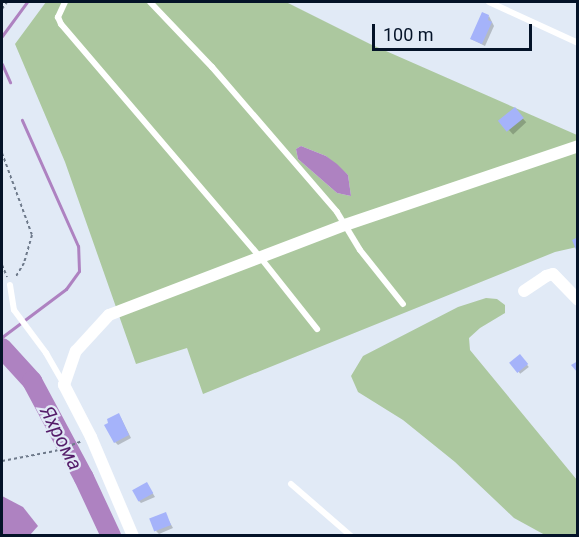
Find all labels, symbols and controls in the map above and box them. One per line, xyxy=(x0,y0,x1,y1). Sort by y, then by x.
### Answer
scale bar xyxy=(375,12,536,50)
text: 100 m xyxy=(383,24,434,45)
water label: Яхрома xyxy=(35,402,87,474)

